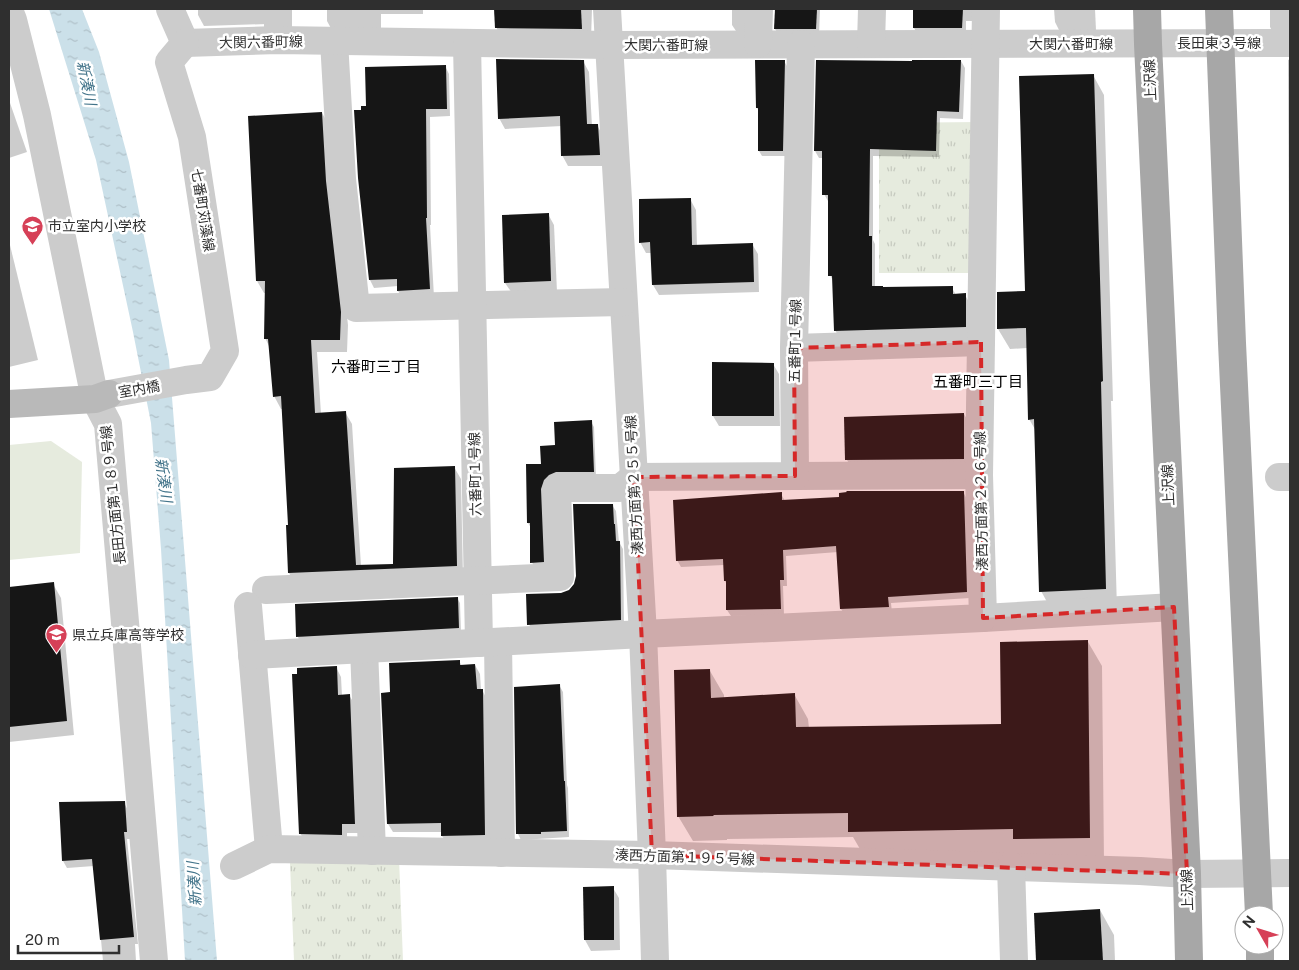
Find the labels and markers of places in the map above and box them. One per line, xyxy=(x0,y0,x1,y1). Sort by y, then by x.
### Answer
school or university icon: 市立室内小学校 xyxy=(20,214,44,245)
place label: 市立室内小学校 xyxy=(48,218,146,234)
school or university icon: 県立兵庫高等学校 xyxy=(44,623,68,654)
place label: 県立兵庫高等学校 xyxy=(72,627,184,643)

